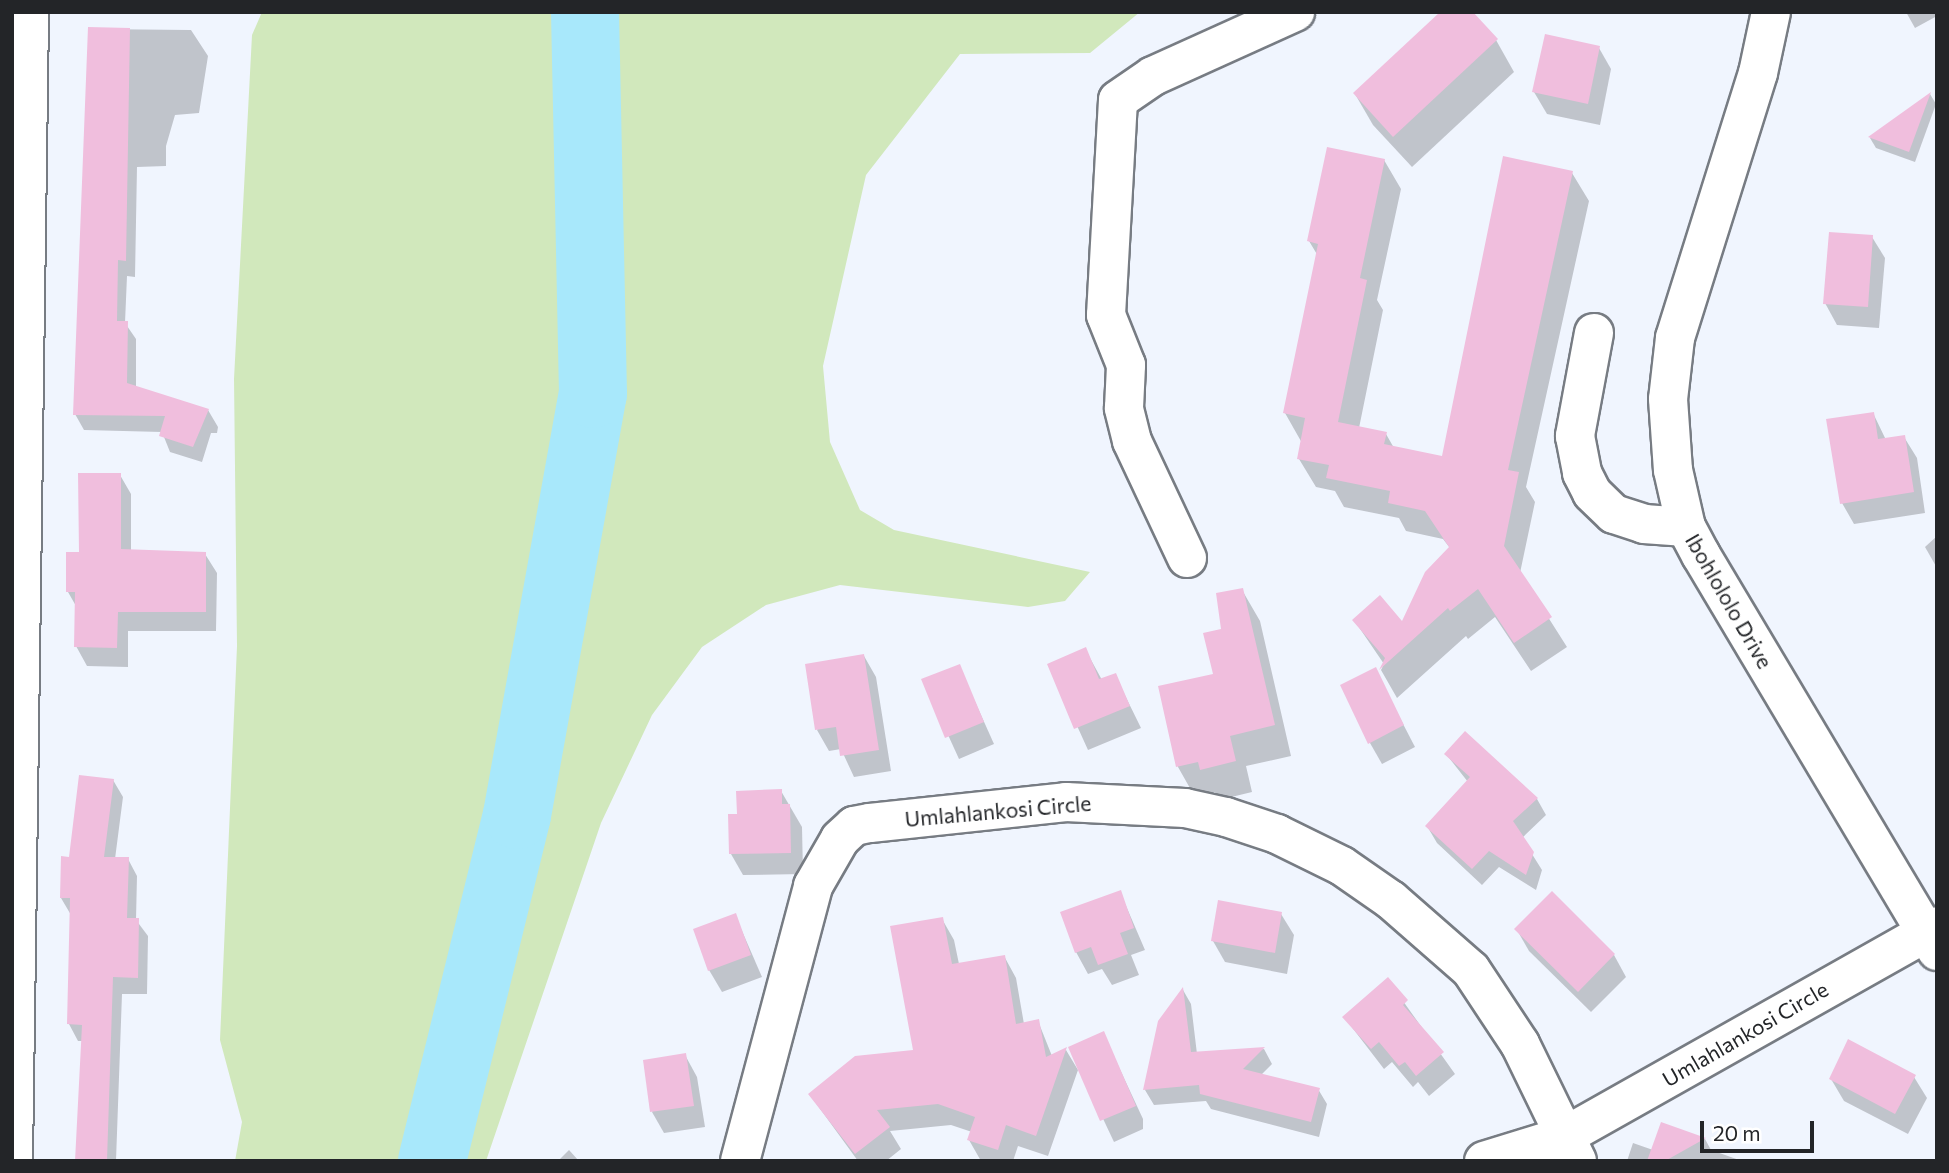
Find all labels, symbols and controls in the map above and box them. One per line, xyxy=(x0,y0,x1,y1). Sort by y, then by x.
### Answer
street label: Ibohlololo Drive xyxy=(1680,529,1778,673)
street label: Umlahlankosi Circle xyxy=(904,790,1092,832)
street label: Umlahlankosi Circle xyxy=(1658,976,1832,1092)
scale bar xyxy=(1704,1106,1818,1150)
text: 20 m xyxy=(1713,1120,1761,1145)

